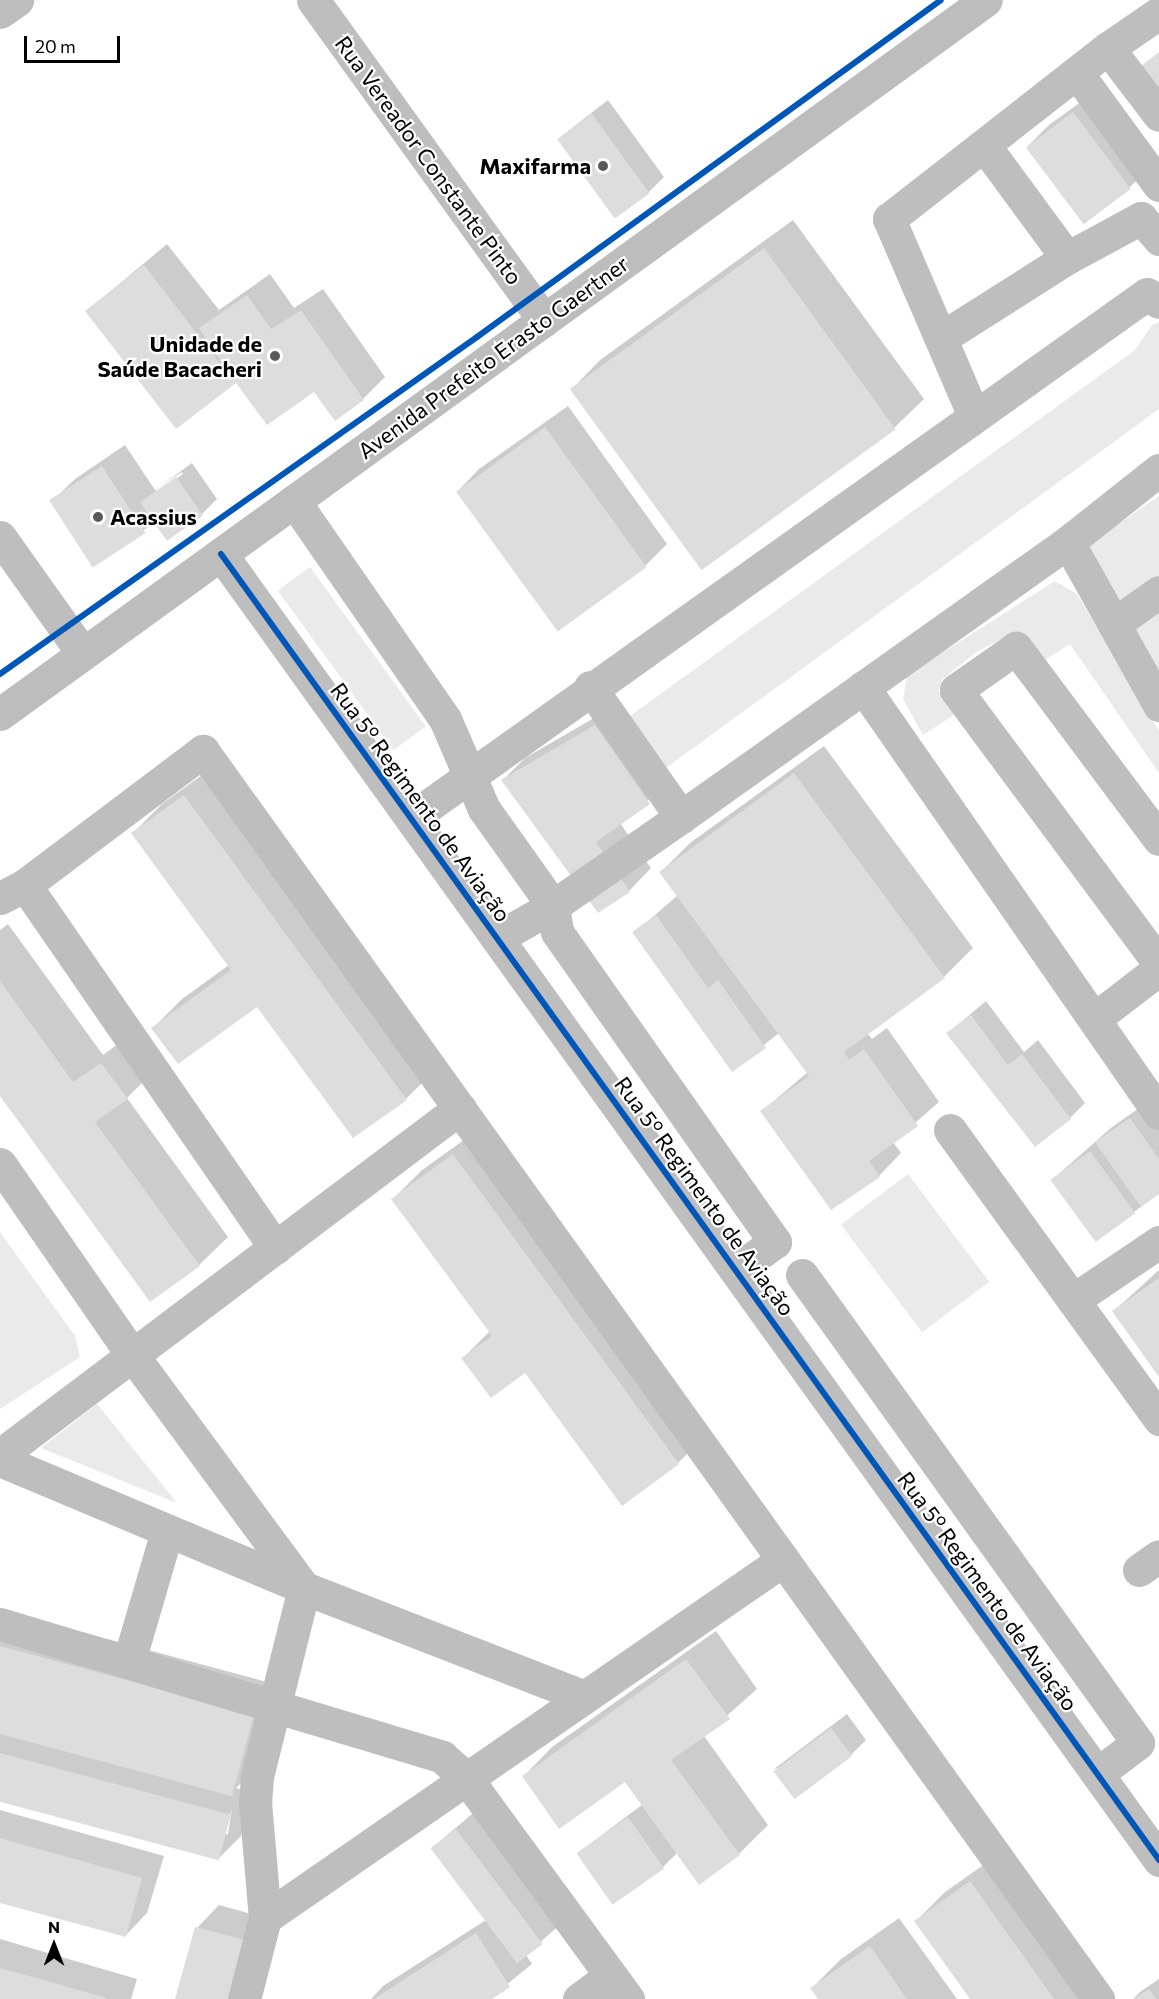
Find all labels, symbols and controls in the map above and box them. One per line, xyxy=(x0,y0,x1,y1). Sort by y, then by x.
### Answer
scale bar xyxy=(27,24,123,62)
street label: Rua Vereador Constante Pinto xyxy=(330,31,528,289)
text: 20 m xyxy=(35,35,76,57)
place label: Maxifarma xyxy=(480,153,591,179)
marker: Maxifarma xyxy=(596,159,610,173)
street label: Avenida Prefeito Erasto Gaertner xyxy=(352,250,634,464)
place label: Unidade de Saúde Bacacheri xyxy=(97,330,262,382)
marker: Unidade de Saúde Bacacheri xyxy=(266,347,284,365)
place label: Acassius xyxy=(110,504,197,530)
marker: Acassius xyxy=(91,510,105,524)
street label: Rua 5º Regimento de Aviação xyxy=(325,677,517,927)
street label: Rua 5º Regimento de Aviação xyxy=(609,1071,801,1321)
street label: Rua 5º Regimento de Aviação xyxy=(892,1466,1084,1716)
north arrow xyxy=(24,1915,84,1975)
text: N xyxy=(48,1917,60,1936)

